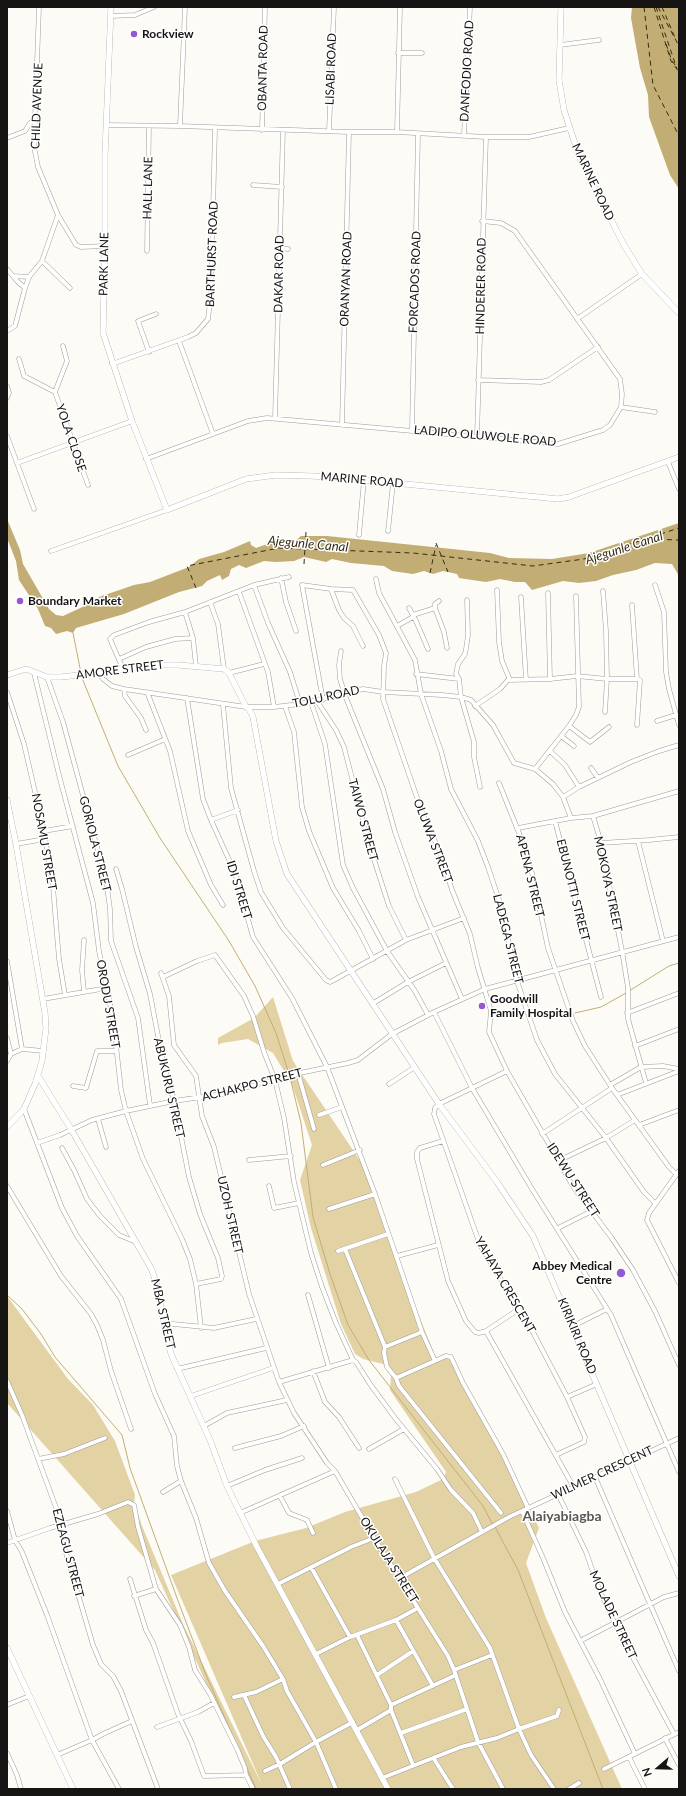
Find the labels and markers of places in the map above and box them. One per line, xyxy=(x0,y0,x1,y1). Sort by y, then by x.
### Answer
place label: Rockview xyxy=(142,27,194,41)
marker: Rockview xyxy=(129,29,139,39)
place label: Boundary Market xyxy=(28,594,122,608)
marker: Boundary Market xyxy=(15,596,25,606)
place label: Goodwill Family Hospital xyxy=(490,992,572,1020)
marker: Goodwill Family Hospital xyxy=(477,1001,487,1011)
place label: Abbey Medical Centre xyxy=(532,1259,612,1287)
marker: Abbey Medical Centre xyxy=(615,1267,627,1279)

